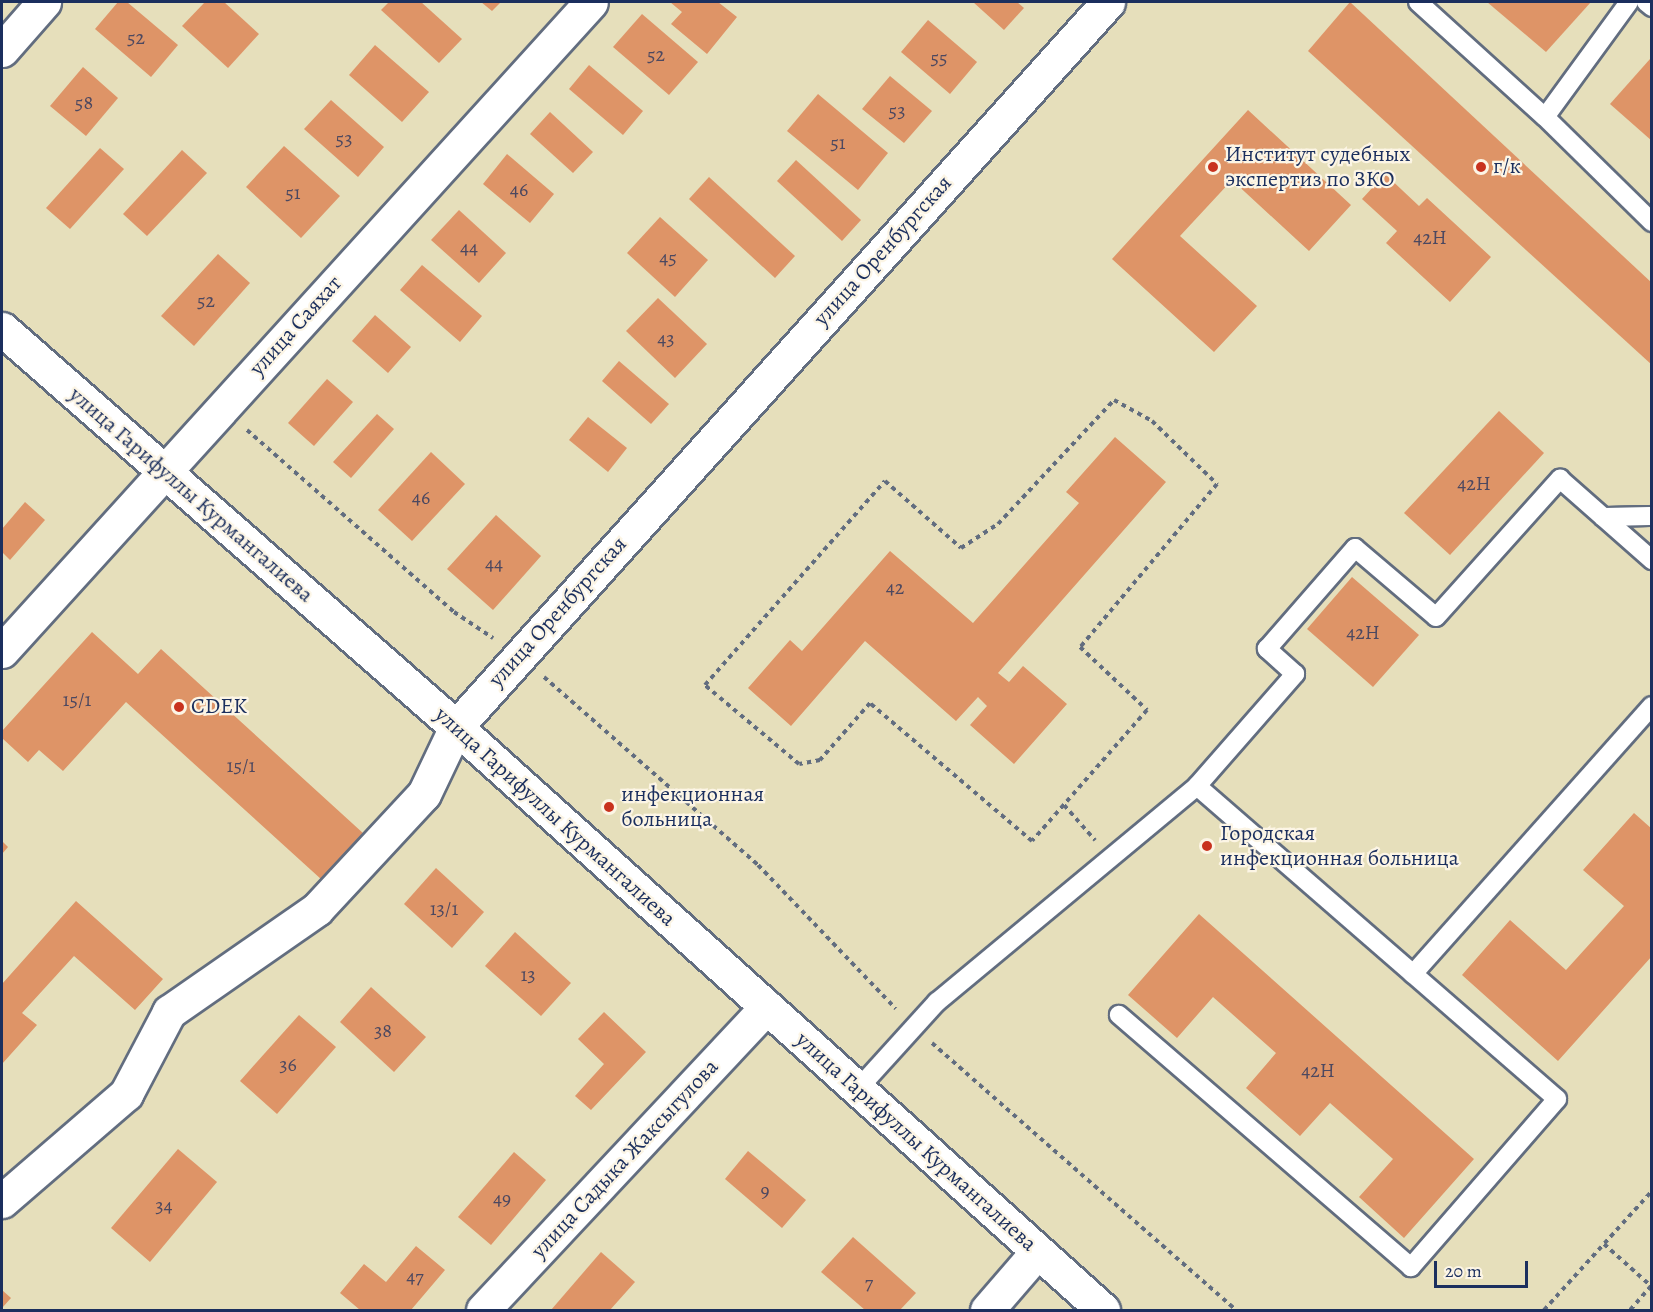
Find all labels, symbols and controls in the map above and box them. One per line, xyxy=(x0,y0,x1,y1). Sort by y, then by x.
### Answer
house number: 52 xyxy=(127,25,145,49)
house number: 52 xyxy=(647,42,665,66)
house number: 55 xyxy=(930,45,948,69)
house number: 58 xyxy=(75,90,93,114)
house number: 53 xyxy=(889,98,905,122)
house number: 53 xyxy=(336,126,352,150)
house number: 51 xyxy=(830,130,846,154)
place label: Институт судебных экспертиз по ЗКО xyxy=(1225,141,1410,192)
place label: г/к xyxy=(1493,154,1521,180)
marker: Институт судебных экспертиз по ЗКО xyxy=(1206,160,1220,174)
marker: г/к xyxy=(1474,160,1488,174)
street label: улица Оренбургская xyxy=(809,170,957,332)
house number: 46 xyxy=(510,177,528,201)
house number: 51 xyxy=(285,180,301,204)
house number: 42H xyxy=(1413,225,1447,249)
house number: 44 xyxy=(460,235,478,259)
house number: 45 xyxy=(659,245,677,269)
street label: улица Саяхат xyxy=(244,271,348,381)
house number: 52 xyxy=(197,288,215,312)
house number: 43 xyxy=(657,326,675,350)
street label: улица Гарифуллы Курмангалиева xyxy=(64,382,318,608)
house number: 42H xyxy=(1457,471,1491,495)
house number: 46 xyxy=(412,485,430,509)
street label: улица Оренбургская xyxy=(484,531,632,693)
house number: 44 xyxy=(485,551,503,575)
house number: 42 xyxy=(886,575,904,599)
house number: 42H xyxy=(1346,620,1380,644)
house number: 15/1 xyxy=(63,687,91,711)
place label: CDEK xyxy=(191,694,247,720)
marker: CDEK xyxy=(172,700,186,714)
street label: улица Гарифуллы Курмангалиева xyxy=(429,702,681,932)
house number: 15/1 xyxy=(227,753,255,777)
place label: инфекционная больница xyxy=(621,781,764,832)
marker: инфекционная больница xyxy=(602,800,616,814)
place label: Городская инфекционная больница xyxy=(1220,820,1459,872)
marker: Городская инфекционная больница xyxy=(1198,837,1216,855)
house number: 13/1 xyxy=(430,896,458,920)
house number: 13 xyxy=(520,962,536,986)
house number: 38 xyxy=(374,1018,392,1042)
street label: улица Гарифуллы Курмангалиева xyxy=(790,1027,1042,1257)
house number: 36 xyxy=(279,1052,297,1076)
street label: улица Садыка Жаксыгулова xyxy=(526,1054,724,1264)
house number: 42H xyxy=(1301,1058,1335,1082)
house number: 9 xyxy=(760,1178,770,1202)
house number: 49 xyxy=(493,1186,511,1210)
house number: 34 xyxy=(155,1193,173,1217)
scale bar xyxy=(1437,1249,1532,1287)
text: 20 m xyxy=(1445,1259,1482,1283)
house number: 47 xyxy=(406,1264,424,1288)
house number: 7 xyxy=(865,1270,873,1294)

